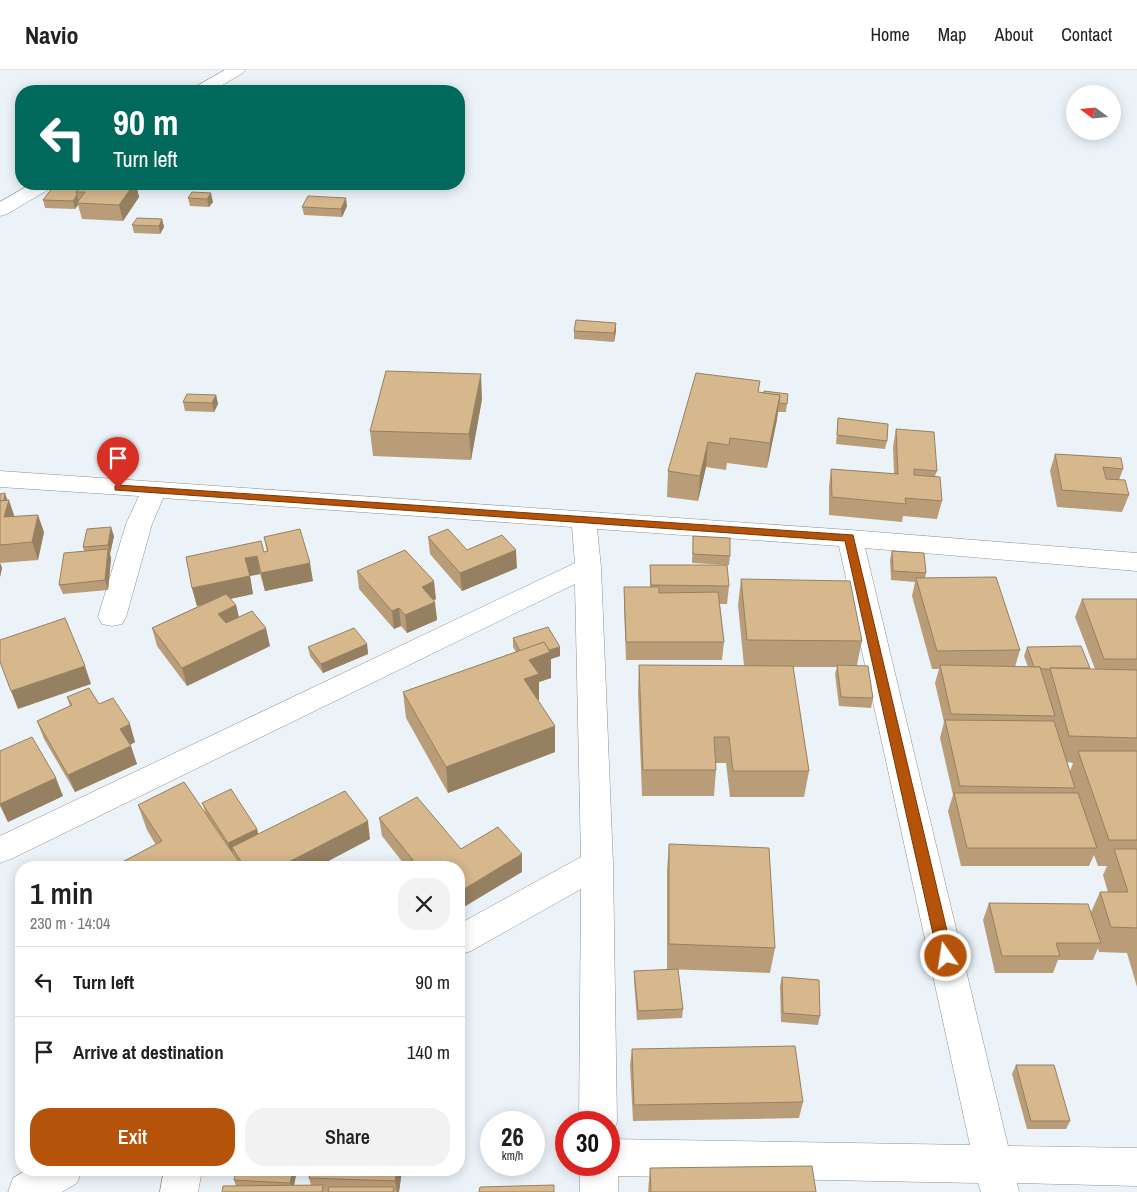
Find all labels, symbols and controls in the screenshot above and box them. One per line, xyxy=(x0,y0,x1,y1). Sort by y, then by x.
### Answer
text: Navio xyxy=(25,19,79,51)
text: Home xyxy=(870,22,910,47)
text: Map xyxy=(938,22,967,47)
text: About xyxy=(995,22,1033,47)
text: Contact xyxy=(1061,22,1112,47)
north arrow xyxy=(1066,85,1121,140)
map controls xyxy=(1066,85,1121,140)
text: 90 m xyxy=(113,99,178,146)
icon: left xyxy=(30,105,95,170)
text: Turn left xyxy=(113,144,178,174)
pin xyxy=(97,437,139,488)
icon: arrive xyxy=(104,444,132,472)
text: 1 min xyxy=(30,873,93,913)
button: close xyxy=(398,878,450,930)
text: 230 m · 14:04 xyxy=(30,912,110,934)
position arrow xyxy=(919,929,971,981)
icon: left xyxy=(30,968,58,996)
text: Turn left xyxy=(73,969,134,995)
text: 90 m xyxy=(415,969,450,995)
icon: arrive xyxy=(30,1038,58,1066)
text: Arrive at destination xyxy=(73,1039,224,1065)
text: 140 m xyxy=(407,1039,450,1065)
button: Exit xyxy=(30,1108,235,1166)
button: Share xyxy=(245,1108,450,1166)
speed limit sign: 30 xyxy=(555,1111,620,1176)
text: 26 xyxy=(501,1120,524,1154)
text: km/h xyxy=(502,1148,523,1164)

